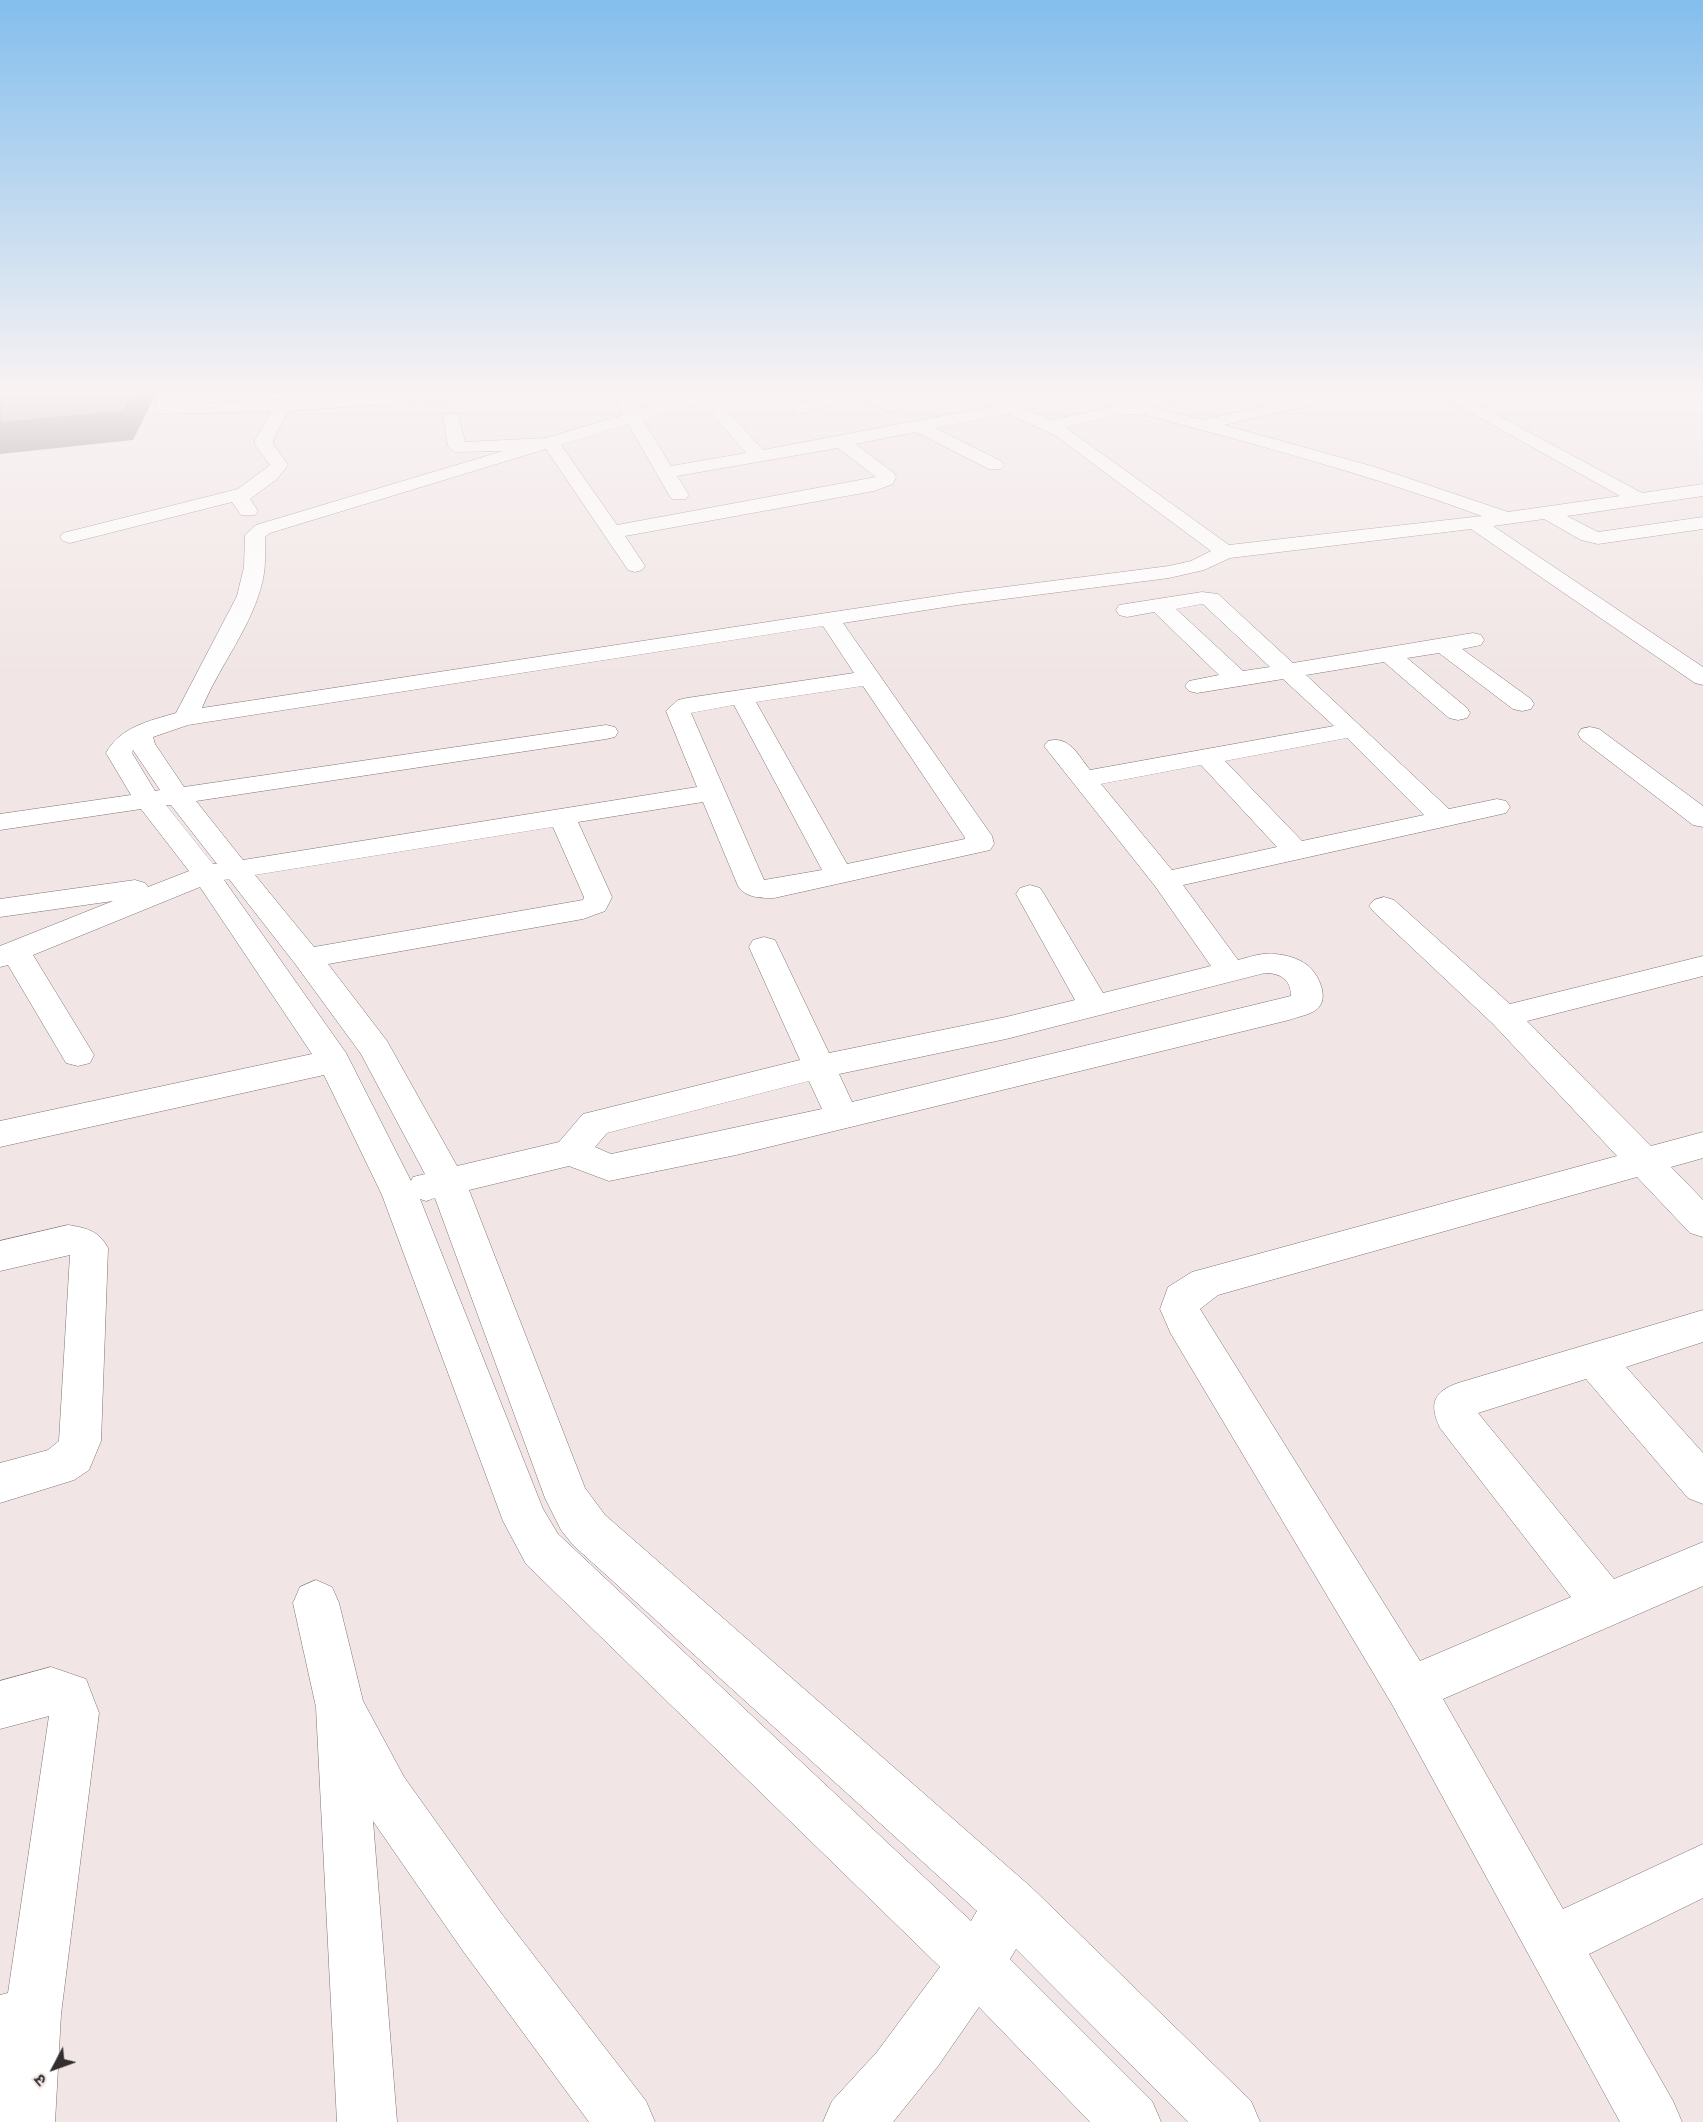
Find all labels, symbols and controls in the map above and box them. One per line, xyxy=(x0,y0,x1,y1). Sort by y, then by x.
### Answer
north arrow xyxy=(24,2038,84,2098)
text: उ xyxy=(30,2070,50,2090)

